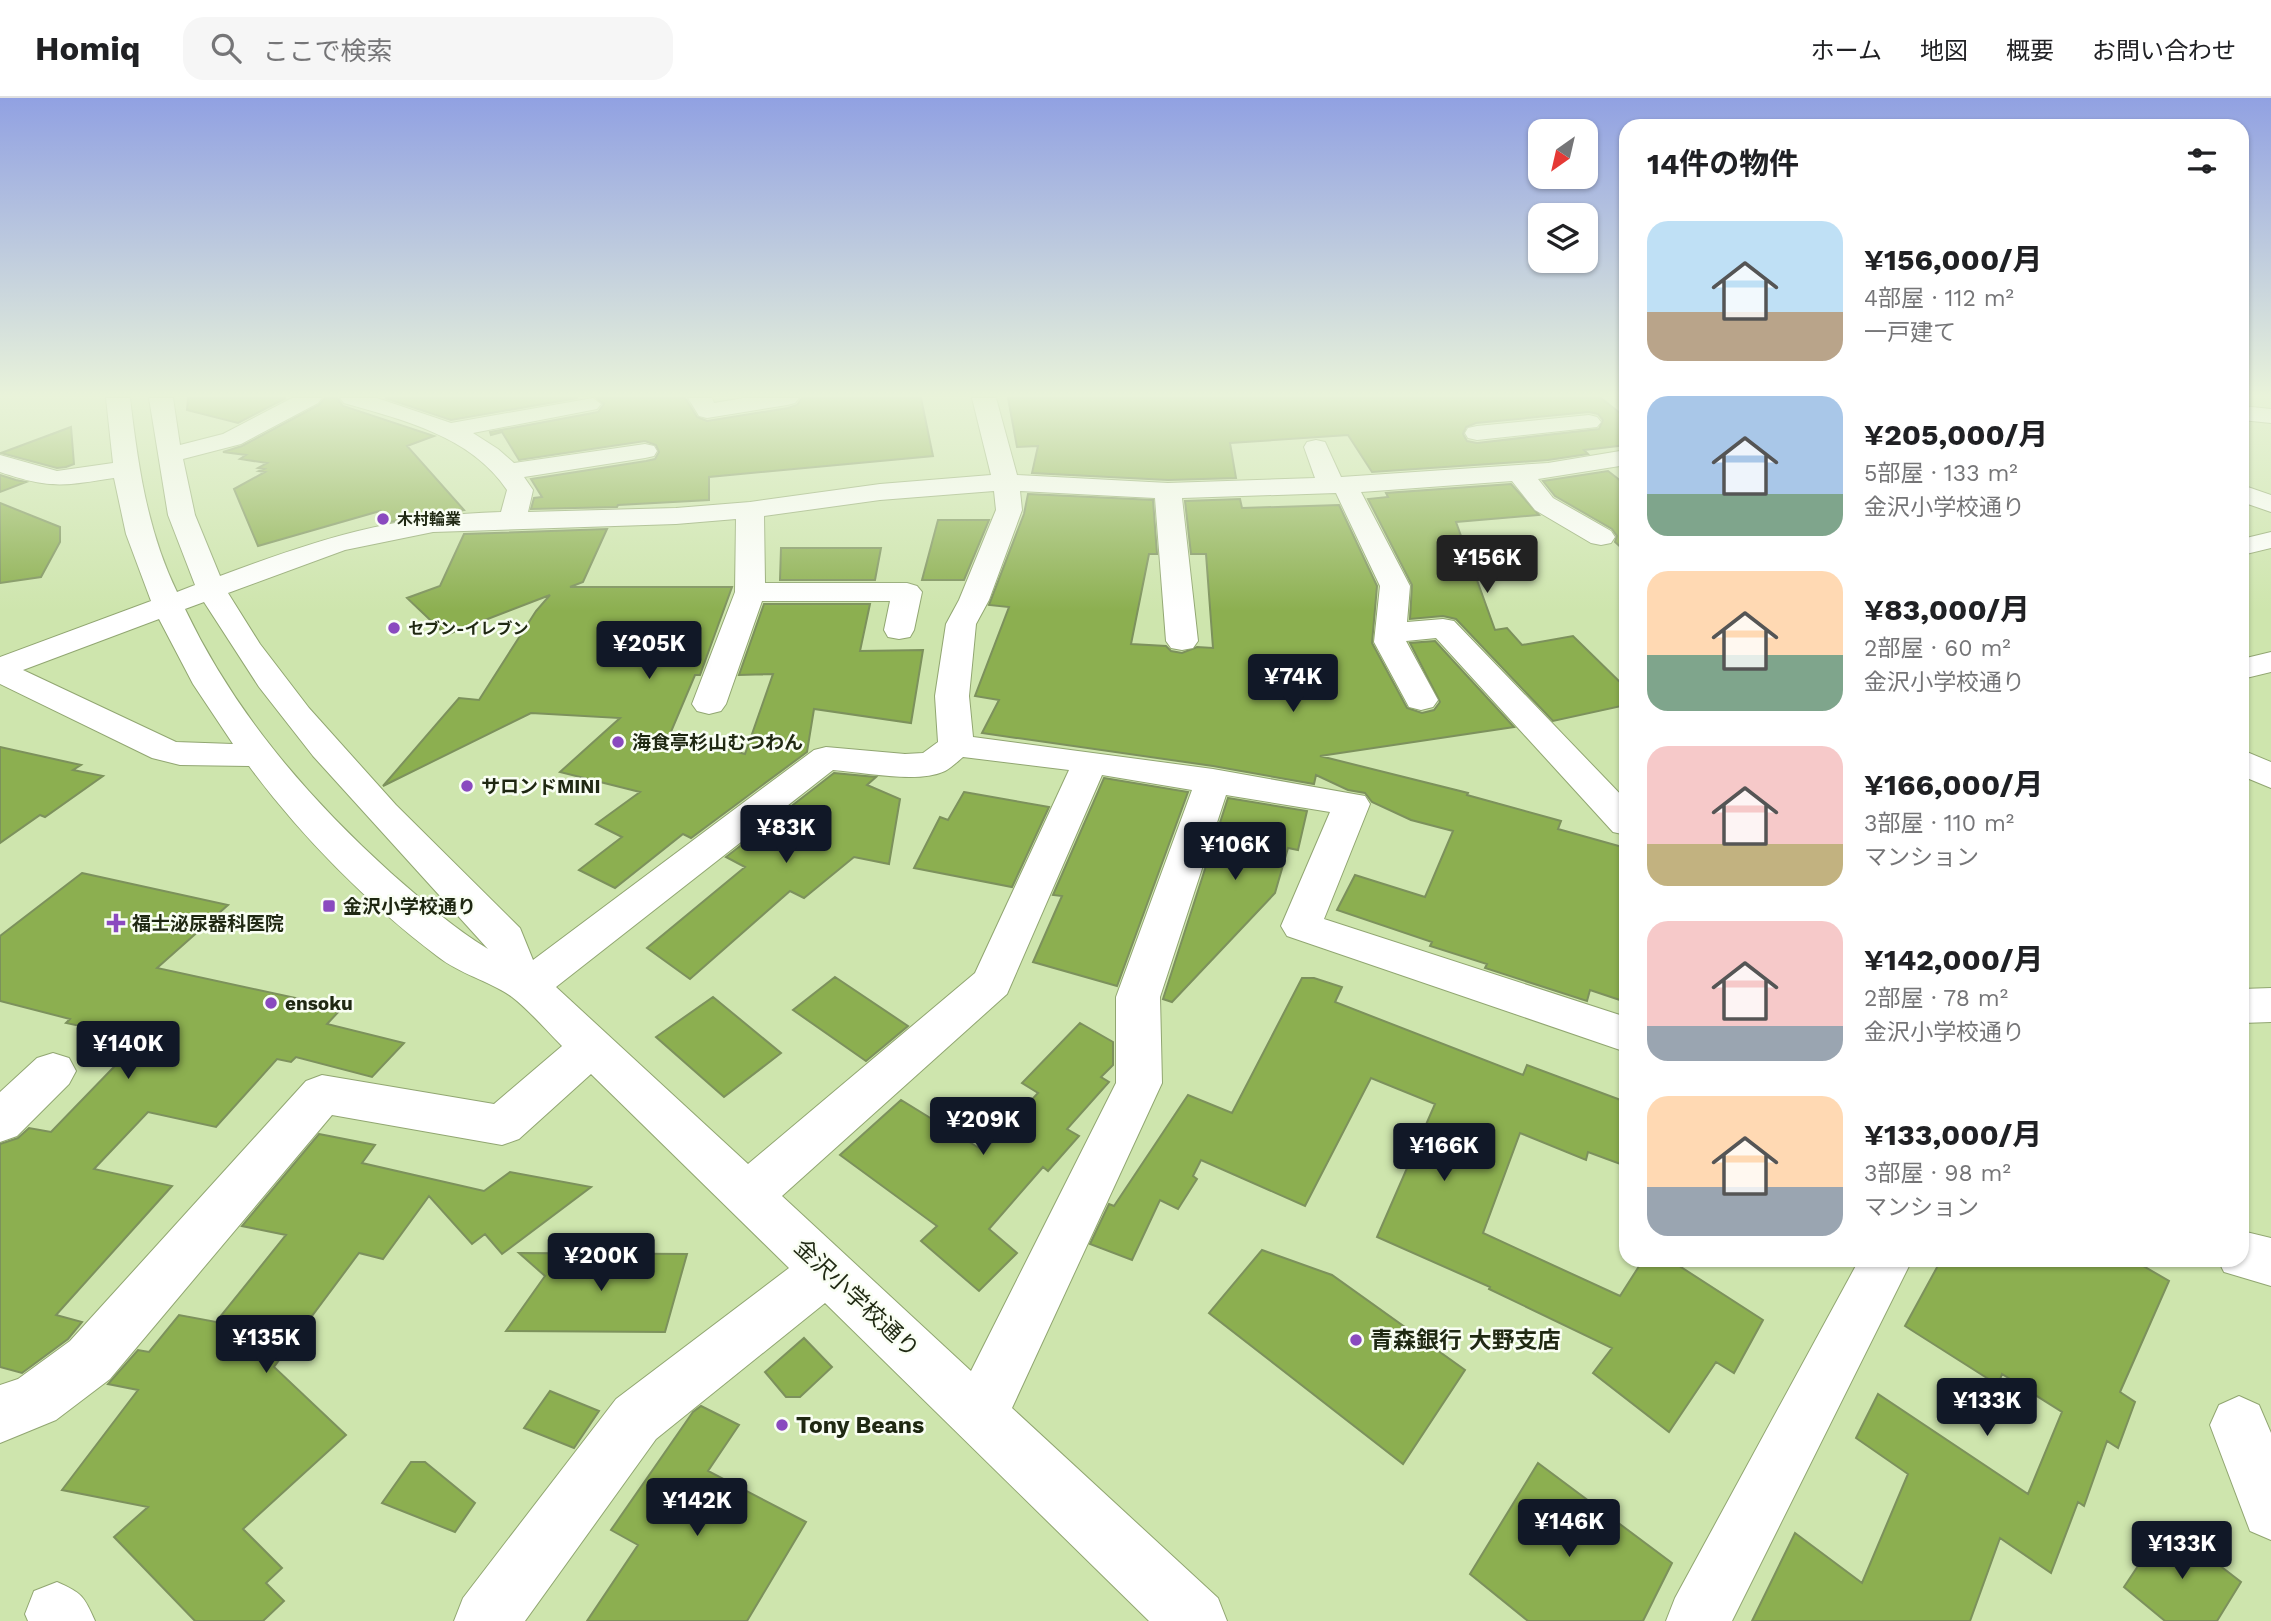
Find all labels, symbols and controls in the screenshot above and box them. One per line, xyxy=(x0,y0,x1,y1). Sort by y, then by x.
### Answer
search box xyxy=(183,17,673,80)
text: Homiq xyxy=(35,29,141,68)
icon: search xyxy=(207,29,245,67)
text: ここで検索 xyxy=(263,36,393,66)
text: ホーム xyxy=(1811,37,1882,65)
text: 地図 xyxy=(1920,37,1968,65)
text: 概要 xyxy=(2006,37,2054,65)
text: お問い合わせ xyxy=(2092,37,2236,65)
north arrow xyxy=(1528,119,1598,189)
map controls xyxy=(1528,119,1598,273)
icon: filters xyxy=(2183,142,2221,180)
text: 14件の物件 xyxy=(1647,146,1799,181)
button: layers xyxy=(1528,203,1598,273)
text: ¥156,000/月 xyxy=(1864,242,2043,277)
icon: home xyxy=(1703,249,1787,333)
text: 4部屋 · 112 m² xyxy=(1864,285,2014,312)
text: 一戸建て xyxy=(1864,319,1956,346)
text: ¥205,000/月 xyxy=(1864,417,2048,452)
icon: home xyxy=(1703,424,1787,508)
text: 5部屋 · 133 m² xyxy=(1864,460,2018,487)
text: 金沢小学校通り xyxy=(1864,494,2025,521)
place label: 木村輪業 xyxy=(397,510,461,529)
marker: 木村輪業 xyxy=(375,511,391,527)
pin: ¥156K xyxy=(1438,536,1536,595)
text: ¥156K xyxy=(1453,544,1521,571)
text: ¥83,000/月 xyxy=(1864,592,2030,627)
icon: home xyxy=(1703,599,1787,683)
place label: セブン-イレブン xyxy=(408,619,528,638)
marker: セブン-イレブン xyxy=(386,620,402,636)
pin: ¥205K xyxy=(600,622,698,681)
text: ¥205K xyxy=(612,630,686,657)
text: 2部屋 · 60 m² xyxy=(1864,635,2011,662)
pin: ¥74K xyxy=(1252,654,1334,714)
text: ¥74K xyxy=(1264,663,1322,690)
text: 金沢小学校通り xyxy=(1864,669,2025,696)
place label: 海食亭杉山むつわん xyxy=(632,731,803,754)
marker: 海食亭杉山むつわん xyxy=(610,734,626,750)
text: ¥166,000/月 xyxy=(1864,767,2044,802)
icon: home xyxy=(1703,774,1787,858)
place label: サロンドMINI xyxy=(481,775,600,798)
marker: サロンドMINI xyxy=(459,778,475,794)
pin: ¥83K xyxy=(745,806,827,865)
text: 3部屋 · 110 m² xyxy=(1864,810,2014,837)
text: ¥83K xyxy=(756,814,816,841)
pin: ¥106K xyxy=(1186,822,1284,882)
text: ¥106K xyxy=(1200,831,1270,858)
text: マンション xyxy=(1864,844,1979,871)
place label: 金沢小学校通り xyxy=(343,895,476,918)
marker: 金沢小学校通り xyxy=(321,898,337,914)
place label: 福士泌尿器科医院 xyxy=(132,912,284,935)
marker: 福士泌尿器科医院 xyxy=(106,913,126,933)
text: ¥142,000/月 xyxy=(1864,942,2044,977)
icon: home xyxy=(1703,949,1787,1033)
text: 2部屋 · 78 m² xyxy=(1864,985,2008,1012)
place label: ensoku xyxy=(285,992,353,1015)
marker: ensoku xyxy=(263,995,279,1011)
text: 金沢小学校通り xyxy=(1864,1019,2025,1046)
pin: ¥140K xyxy=(79,1021,177,1081)
text: ¥140K xyxy=(93,1030,163,1057)
pin: ¥209K xyxy=(934,1098,1032,1157)
text: ¥209K xyxy=(946,1106,1020,1133)
text: ¥133,000/月 xyxy=(1864,1117,2042,1152)
pin: ¥166K xyxy=(1395,1124,1493,1183)
icon: home xyxy=(1703,1124,1787,1208)
text: ¥166K xyxy=(1409,1132,1479,1159)
text: 3部屋 · 98 m² xyxy=(1864,1160,2011,1187)
text: マンション xyxy=(1864,1194,1979,1221)
pin: ¥200K xyxy=(552,1234,650,1293)
street label: 金沢小学校通り xyxy=(789,1234,925,1363)
text: ¥200K xyxy=(564,1242,638,1269)
pin: ¥135K xyxy=(217,1316,315,1375)
text: ¥135K xyxy=(232,1324,300,1351)
place label: 青森銀行 大野支店 xyxy=(1370,1327,1561,1354)
marker: 青森銀行 大野支店 xyxy=(1348,1332,1364,1348)
pin: ¥133K xyxy=(1938,1378,2036,1438)
text: ¥133K xyxy=(1953,1387,2021,1414)
place label: Tony Beans xyxy=(796,1412,924,1439)
marker: Tony Beans xyxy=(774,1417,790,1433)
pin: ¥142K xyxy=(648,1478,746,1538)
text: ¥142K xyxy=(662,1487,732,1514)
pin: ¥146K xyxy=(1520,1500,1618,1559)
text: ¥146K xyxy=(1534,1508,1604,1535)
pin: ¥133K xyxy=(2133,1522,2231,1581)
text: ¥133K xyxy=(2148,1530,2216,1557)

